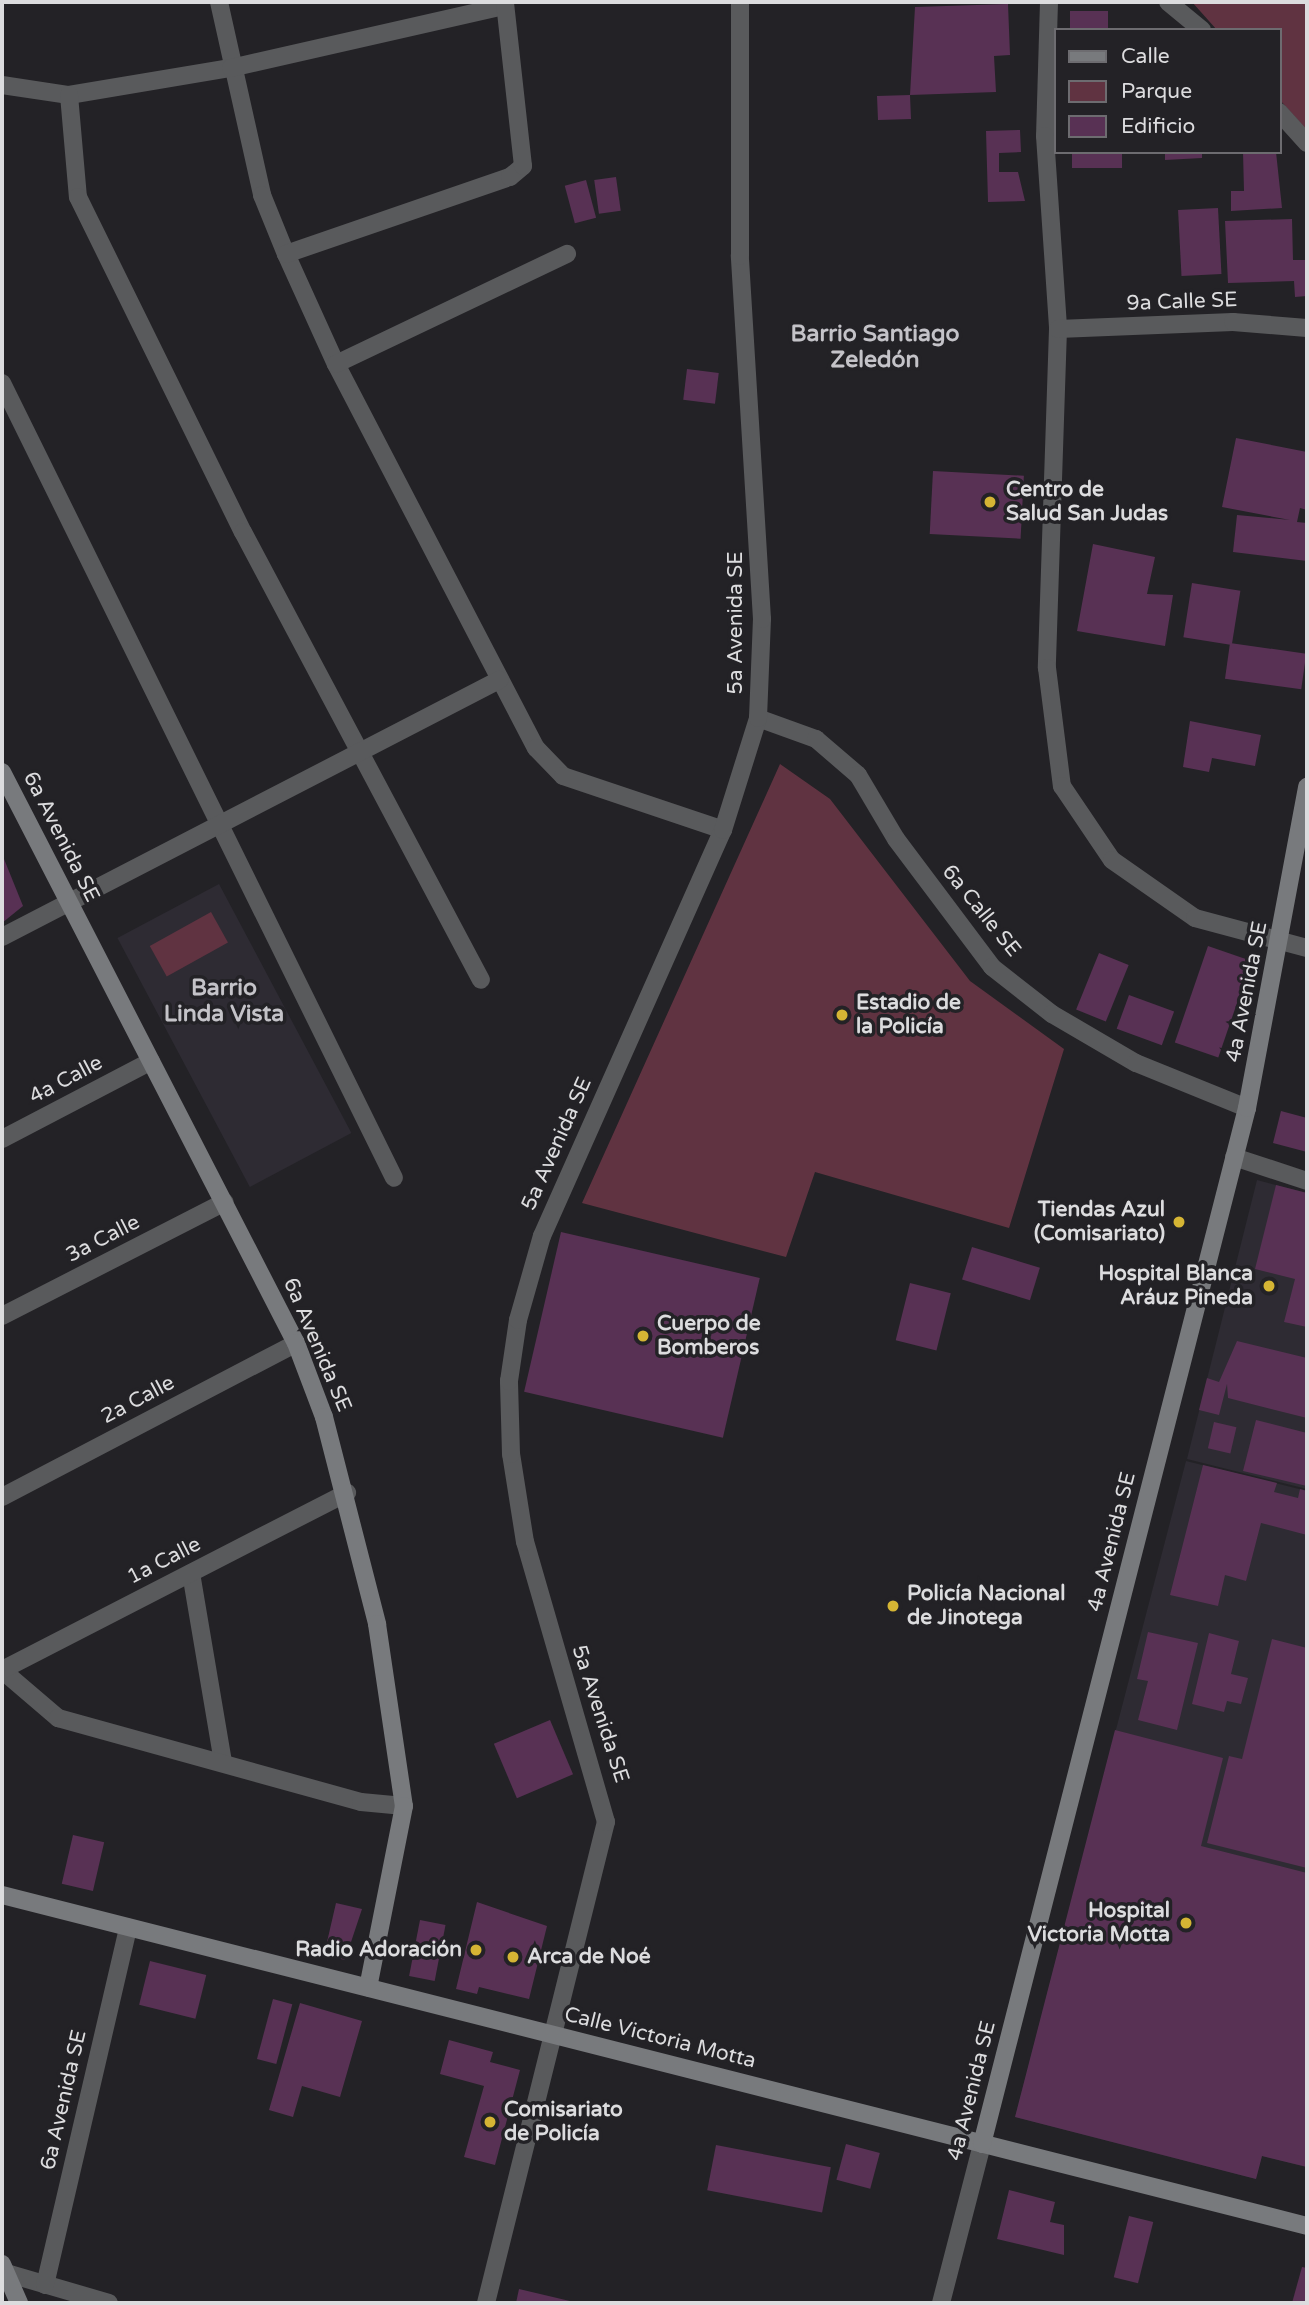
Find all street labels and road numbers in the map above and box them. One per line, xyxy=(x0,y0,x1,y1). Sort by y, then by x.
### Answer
street label: 9a Calle SE xyxy=(1126,287,1238,317)
street label: 5a Avenida SE xyxy=(723,551,749,695)
street label: 6a Avenida SE xyxy=(17,768,105,906)
street label: 6a Calle SE xyxy=(936,860,1026,962)
street label: 4a Avenida SE xyxy=(1221,919,1273,1065)
street label: 4a Calle xyxy=(25,1050,107,1110)
street label: 5a Avenida SE xyxy=(516,1074,598,1214)
street label: 3a Calle xyxy=(62,1210,144,1268)
street label: 6a Avenida SE xyxy=(277,1274,357,1416)
street label: 2a Calle xyxy=(97,1370,179,1430)
street label: 4a Avenida SE xyxy=(1082,1470,1142,1614)
street label: 1a Calle xyxy=(123,1532,205,1590)
street label: 5a Avenida SE xyxy=(566,1642,634,1786)
street label: Calle Victoria Motta xyxy=(562,2002,758,2074)
street label: 4a Avenida SE xyxy=(942,2019,1002,2163)
street label: 6a Avenida SE xyxy=(36,2027,92,2173)

